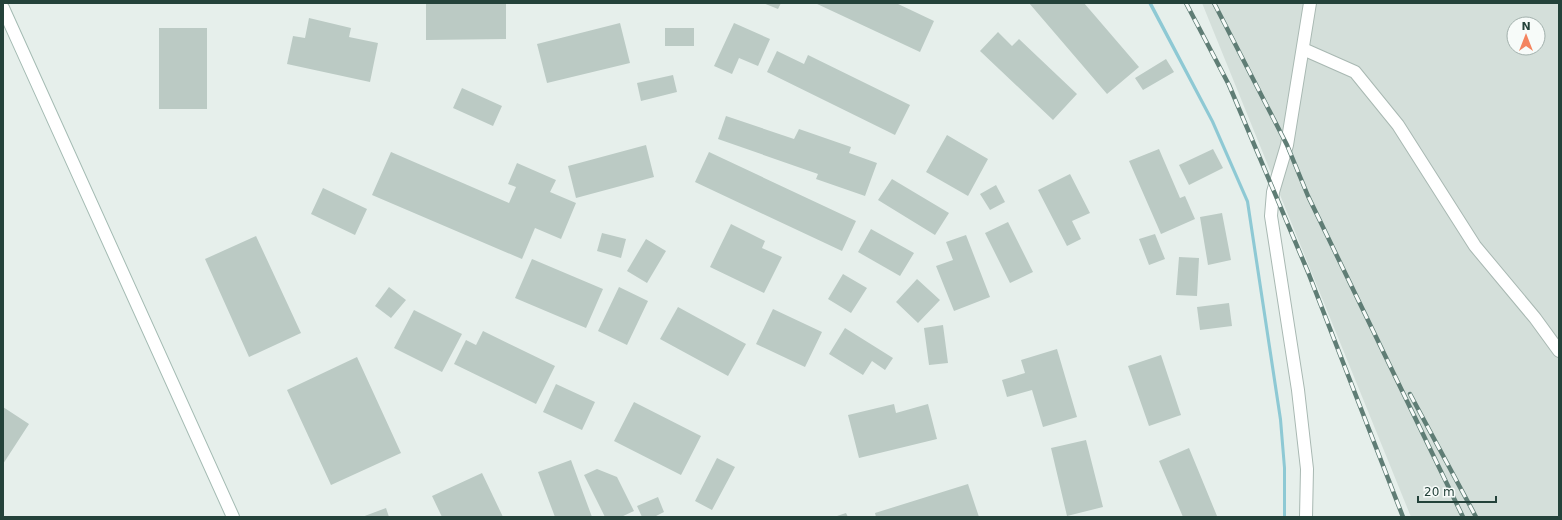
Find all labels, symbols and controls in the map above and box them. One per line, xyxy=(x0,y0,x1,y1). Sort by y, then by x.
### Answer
north arrow xyxy=(1506,16,1546,56)
text: N xyxy=(1521,20,1531,33)
scale bar xyxy=(1418,478,1496,504)
text: 20 m xyxy=(1424,485,1455,499)

